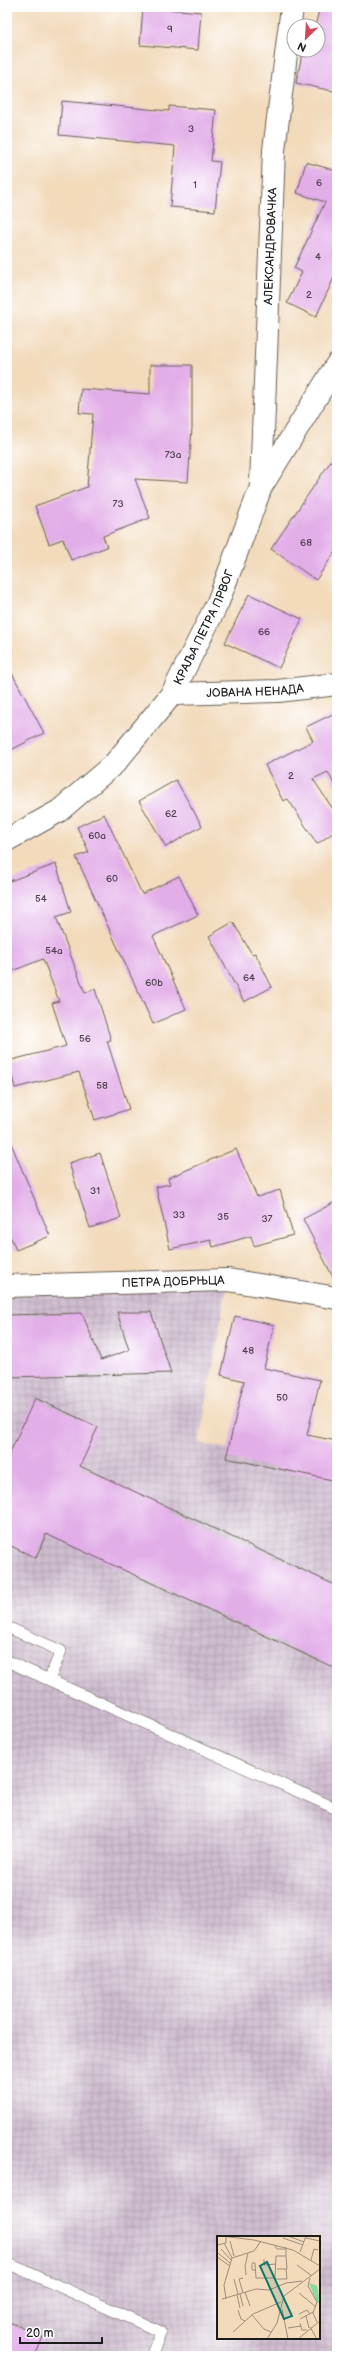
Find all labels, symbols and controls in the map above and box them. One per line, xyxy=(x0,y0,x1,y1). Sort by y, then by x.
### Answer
north arrow xyxy=(286,18,326,58)
house number: 9 xyxy=(167,23,173,35)
text: N xyxy=(295,39,308,54)
house number: 3 xyxy=(188,123,194,135)
house number: 6 xyxy=(316,177,322,189)
house number: 1 xyxy=(193,179,197,191)
street label: АЛЕКСАНДРОВАЧКА xyxy=(261,187,281,306)
house number: 4 xyxy=(315,251,321,263)
house number: 2 xyxy=(306,289,312,301)
house number: 73a xyxy=(165,449,182,461)
house number: 73 xyxy=(112,498,124,510)
house number: 68 xyxy=(300,537,312,549)
street label: КРАЉА ПЕТРА ПРВОГ xyxy=(171,567,238,688)
house number: 66 xyxy=(258,626,270,638)
street label: ЈОВАНА НЕНАДА xyxy=(206,681,305,701)
house number: 2 xyxy=(288,770,294,782)
house number: 62 xyxy=(165,808,177,820)
house number: 60a xyxy=(88,830,106,842)
house number: 60 xyxy=(106,873,118,885)
house number: 54 xyxy=(35,893,47,905)
house number: 54a xyxy=(45,945,63,957)
house number: 64 xyxy=(243,972,255,984)
house number: 60b xyxy=(145,977,163,989)
house number: 56 xyxy=(79,1033,91,1045)
house number: 58 xyxy=(96,1080,108,1092)
house number: 31 xyxy=(90,1185,100,1197)
house number: 33 xyxy=(173,1209,185,1221)
house number: 35 xyxy=(217,1211,229,1223)
house number: 37 xyxy=(261,1213,273,1225)
street label: ПЕТРА ДОБРЊЦА xyxy=(121,1273,225,1291)
house number: 48 xyxy=(242,1345,254,1357)
house number: 50 xyxy=(276,1392,288,1404)
inset map xyxy=(217,2236,320,2339)
scale bar xyxy=(20,2319,102,2345)
text: 20 m xyxy=(26,2326,53,2341)

